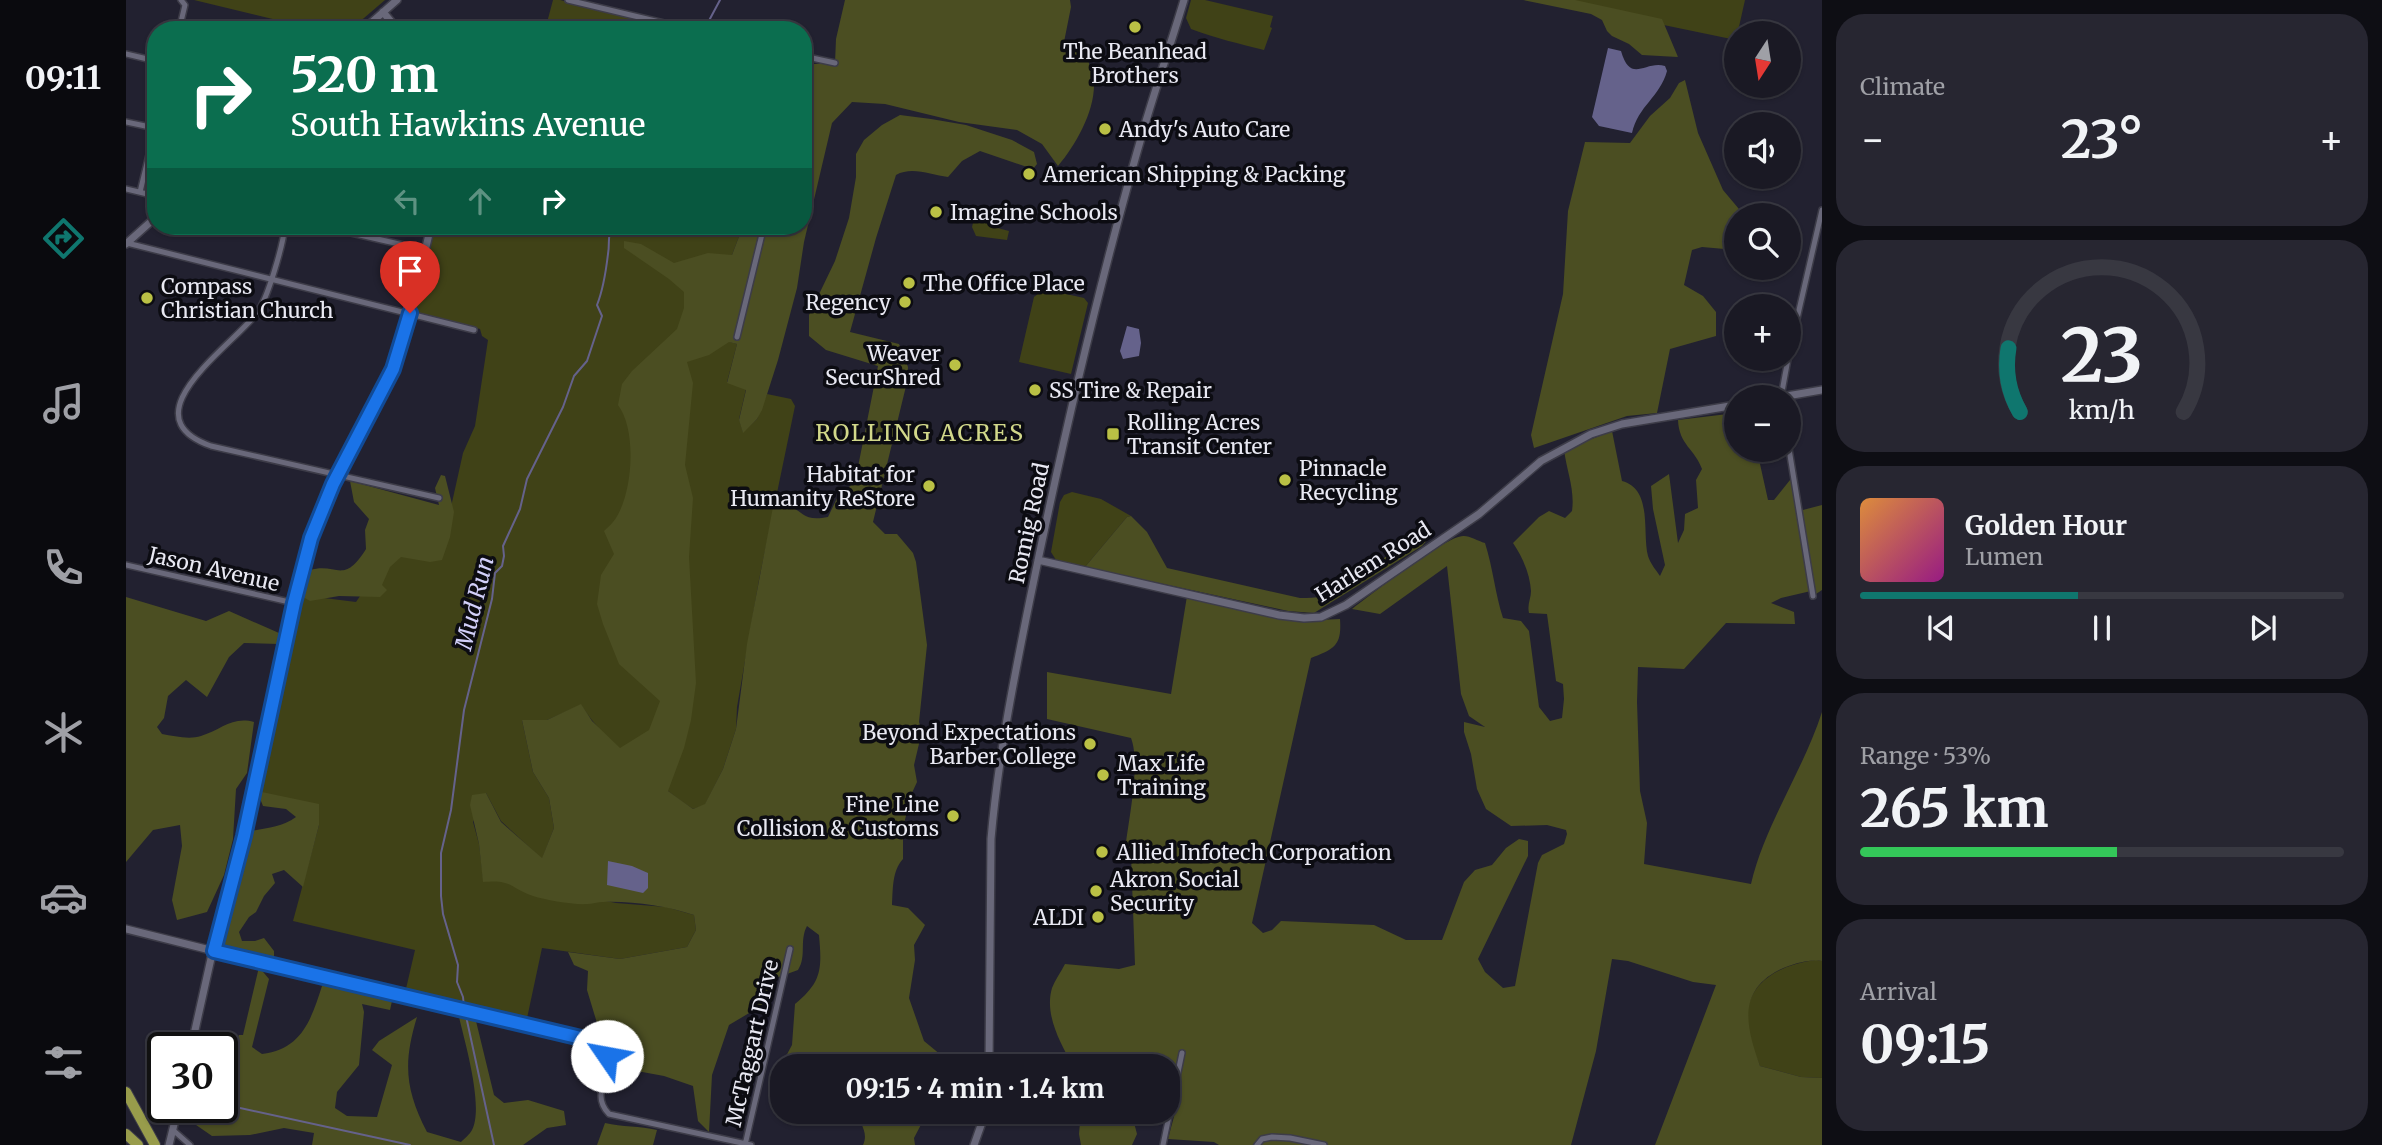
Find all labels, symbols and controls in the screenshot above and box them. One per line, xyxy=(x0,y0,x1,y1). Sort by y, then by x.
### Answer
marker: The Beanhead Brothers xyxy=(1127,19,1143,35)
north arrow xyxy=(1724,21,1801,98)
map controls xyxy=(1724,21,1801,462)
place label: The Beanhead Brothers xyxy=(1063,38,1207,89)
text: 520 m xyxy=(290,44,438,105)
icon: right xyxy=(175,49,266,140)
text: 09:11 xyxy=(25,58,101,98)
text: Climate xyxy=(1860,72,1945,101)
text: South Hawkins Avenue xyxy=(290,105,646,145)
text: 23° xyxy=(2061,107,2143,172)
button: sound xyxy=(1724,112,1801,189)
place label: Andy's Auto Care xyxy=(1118,116,1290,143)
text: − xyxy=(1860,116,1885,163)
text: + xyxy=(2319,116,2344,163)
marker: Andy's Auto Care xyxy=(1097,121,1113,137)
place label: American Shipping & Packing xyxy=(1042,161,1346,188)
marker: American Shipping & Packing xyxy=(1021,166,1037,182)
icon: left xyxy=(388,182,426,220)
icon: ahead xyxy=(461,182,499,220)
icon: right xyxy=(534,182,572,220)
place label: Imagine Schools xyxy=(950,199,1118,226)
button: search xyxy=(1724,203,1801,280)
marker: Imagine Schools xyxy=(928,204,944,220)
icon: directions xyxy=(39,214,88,263)
pin xyxy=(380,241,440,313)
icon: arrive xyxy=(391,252,429,290)
place label: The Office Place xyxy=(923,270,1085,297)
place label: Compass Christian Church xyxy=(161,273,334,324)
marker: The Office Place xyxy=(901,275,917,291)
place label: Regency xyxy=(805,289,892,316)
marker: Compass Christian Church xyxy=(139,290,155,306)
marker: Regency xyxy=(897,294,913,310)
button: + xyxy=(1724,294,1801,371)
text: 23 xyxy=(2061,311,2143,403)
place label: Weaver SecurShred xyxy=(825,340,941,391)
marker: Weaver SecurShred xyxy=(947,357,963,373)
place label: SS Tire & Repair xyxy=(1049,377,1212,404)
icon: music xyxy=(39,379,88,428)
marker: SS Tire & Repair xyxy=(1027,382,1043,398)
button: − xyxy=(1724,385,1801,462)
text: km/h xyxy=(2069,394,2135,426)
place label: Rolling Acres Transit Center xyxy=(1127,409,1272,460)
district label: ROLLING ACRES xyxy=(815,418,1025,447)
marker: Rolling Acres Transit Center xyxy=(1105,426,1121,442)
place label: Pinnacle Recycling xyxy=(1299,455,1398,506)
street label: Romig Road xyxy=(1003,460,1055,586)
place label: Habitat for Humanity ReStore xyxy=(730,461,915,512)
marker: Pinnacle Recycling xyxy=(1277,472,1293,488)
marker: Habitat for Humanity ReStore xyxy=(921,478,937,494)
text: Golden Hour xyxy=(1965,509,2127,542)
street label: Harlem Road xyxy=(1310,516,1436,608)
street label: Jason Avenue xyxy=(145,541,282,597)
text: Lumen xyxy=(1965,542,2043,571)
icon: phone xyxy=(39,543,88,592)
water label: Mud Run xyxy=(448,553,500,654)
icon: previous xyxy=(1922,609,1960,647)
icon: pause xyxy=(2083,609,2121,647)
icon: next xyxy=(2244,609,2282,647)
icon: climate xyxy=(39,708,88,757)
place label: Beyond Expectations Barber College xyxy=(862,719,1076,770)
marker: Beyond Expectations Barber College xyxy=(1082,736,1098,752)
text: Range · 53% xyxy=(1860,741,1991,770)
place label: Max Life Training xyxy=(1117,750,1206,801)
marker: Max Life Training xyxy=(1095,767,1111,783)
text: 265 km xyxy=(1860,776,2049,841)
place label: Fine Line Collision & Customs xyxy=(737,791,939,842)
marker: Fine Line Collision & Customs xyxy=(945,808,961,824)
place label: Allied Infotech Corporation xyxy=(1115,839,1392,866)
marker: Allied Infotech Corporation xyxy=(1094,844,1110,860)
place label: Akron Social Security xyxy=(1109,866,1240,917)
icon: car xyxy=(39,873,88,922)
marker: Akron Social Security xyxy=(1088,883,1104,899)
place label: ALDI xyxy=(1032,904,1084,931)
marker: ALDI xyxy=(1090,909,1106,925)
street label: McTaggart Drive xyxy=(720,957,784,1129)
text: Arrival xyxy=(1860,977,1937,1006)
text: 09:15 xyxy=(1860,1012,1990,1077)
position arrow xyxy=(570,1019,644,1093)
speed limit sign: 30 xyxy=(147,1032,238,1123)
icon: filters xyxy=(39,1038,88,1087)
text: 09:15 · 4 min · 1.4 km xyxy=(846,1072,1104,1105)

